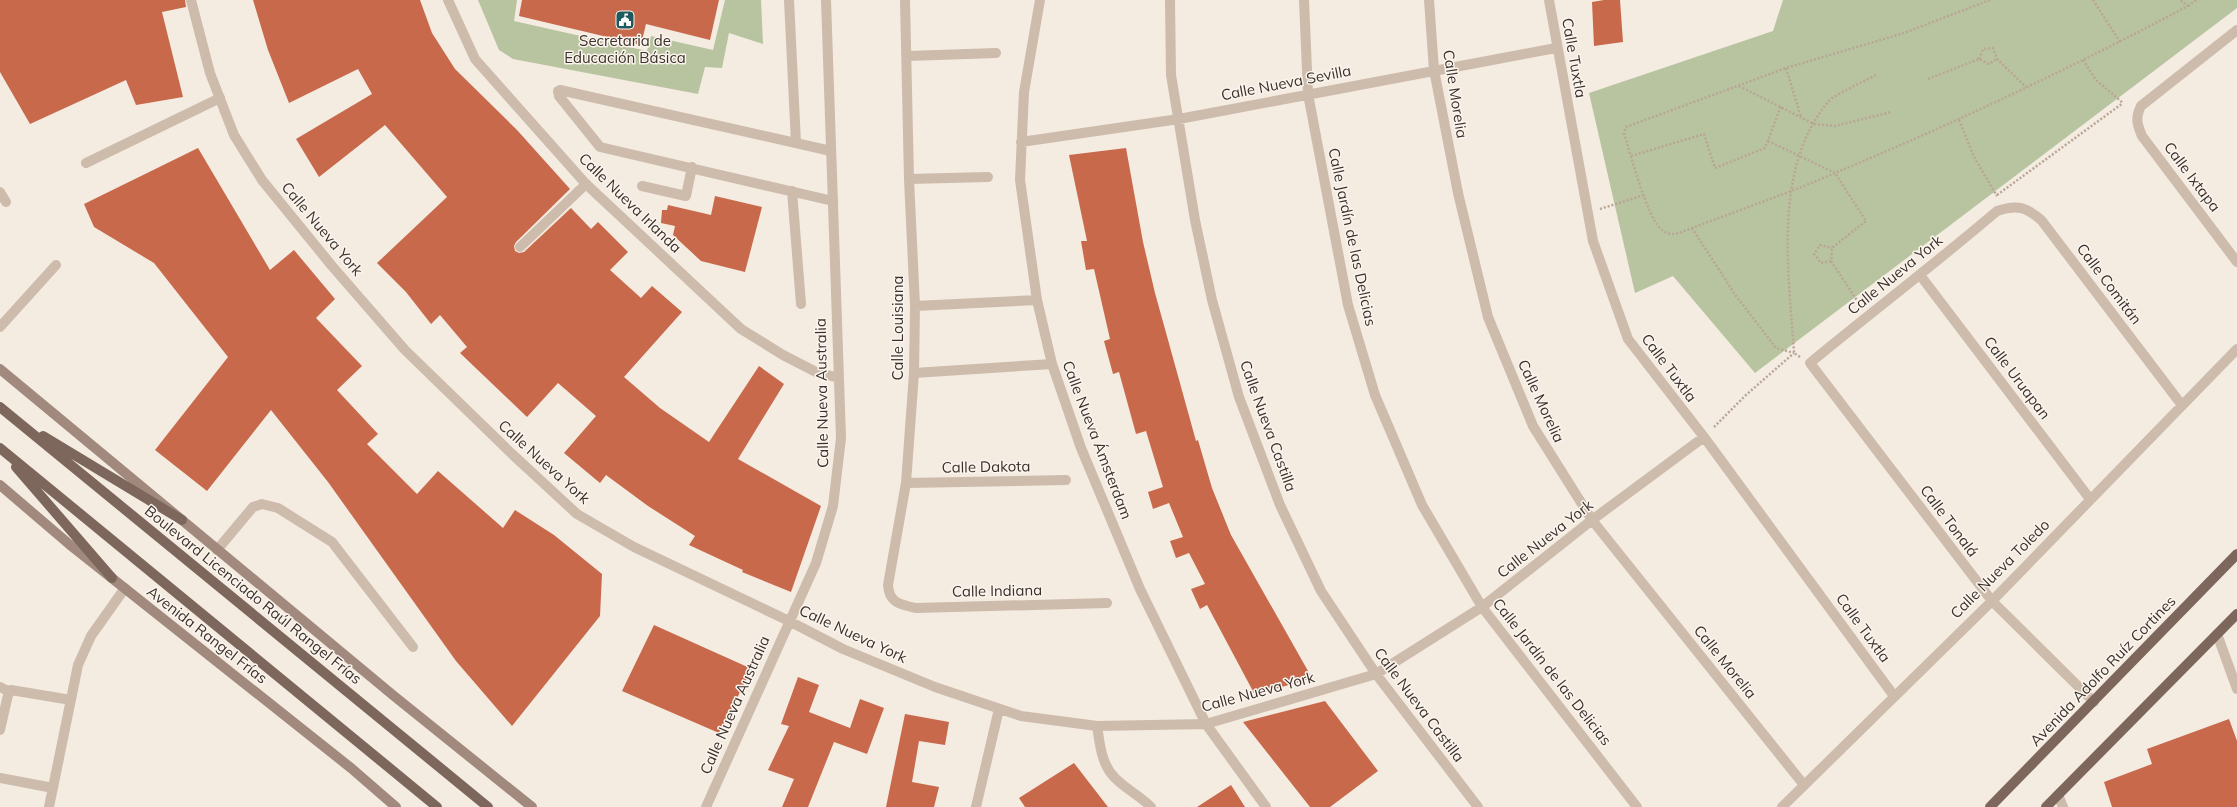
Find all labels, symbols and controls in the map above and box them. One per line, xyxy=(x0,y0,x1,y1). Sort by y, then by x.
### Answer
public building icon: Secretaria de Educación Básica xyxy=(614,9,636,31)
street label: Calle Tuxtla xyxy=(1558,17,1591,99)
place label: Secretaria de Educación Básica xyxy=(564,31,686,67)
street label: Calle Morelia xyxy=(1439,48,1472,140)
street label: Calle Nueva Sevilla xyxy=(1219,61,1352,104)
street label: Calle Ixtapa xyxy=(2160,138,2225,215)
street label: Calle Jardín de las Delicias xyxy=(1324,146,1381,328)
street label: Calle Nueva Irlanda xyxy=(575,149,686,257)
street label: Calle Nueva York xyxy=(278,178,367,280)
street label: Calle Nueva York xyxy=(1843,230,1946,319)
street label: Calle Comitán xyxy=(2073,240,2146,328)
street label: Calle Louisiana xyxy=(888,276,907,380)
street label: Calle Nueva Australia xyxy=(811,318,832,468)
street label: Calle Tuxtla xyxy=(1638,330,1701,406)
street label: Calle Uruapan xyxy=(1980,332,2055,423)
street label: Calle Morelia xyxy=(1514,356,1569,445)
street label: Calle Nueva Ámsterdam xyxy=(1058,358,1136,522)
street label: Calle Nueva Castilla xyxy=(1236,358,1301,494)
street label: Calle Nueva York xyxy=(495,416,594,508)
street label: Calle Dakota xyxy=(941,456,1031,477)
street label: Calle Tonalá xyxy=(1916,481,1983,560)
street label: Calle Nueva York xyxy=(1493,495,1597,582)
street label: Boulevard Licenciado Raúl Rangel Frías xyxy=(141,501,366,688)
street label: Calle Nueva Toledo xyxy=(1946,515,2053,622)
street label: Calle Indiana xyxy=(952,580,1042,601)
street label: Avenida Rangel Frías xyxy=(143,582,271,687)
street label: Calle Tuxtla xyxy=(1832,589,1895,666)
street label: Avenida Adolfo Ruíz Cortines xyxy=(2026,591,2180,750)
street label: Calle Jardín de las Delicias xyxy=(1489,594,1616,749)
street label: Calle Nueva York xyxy=(796,600,910,667)
street label: Calle Morelia xyxy=(1690,621,1761,702)
street label: Calle Nueva Australia xyxy=(695,633,774,777)
street label: Calle Nueva Castilla xyxy=(1370,644,1469,766)
street label: Calle Nueva York xyxy=(1199,667,1317,716)

